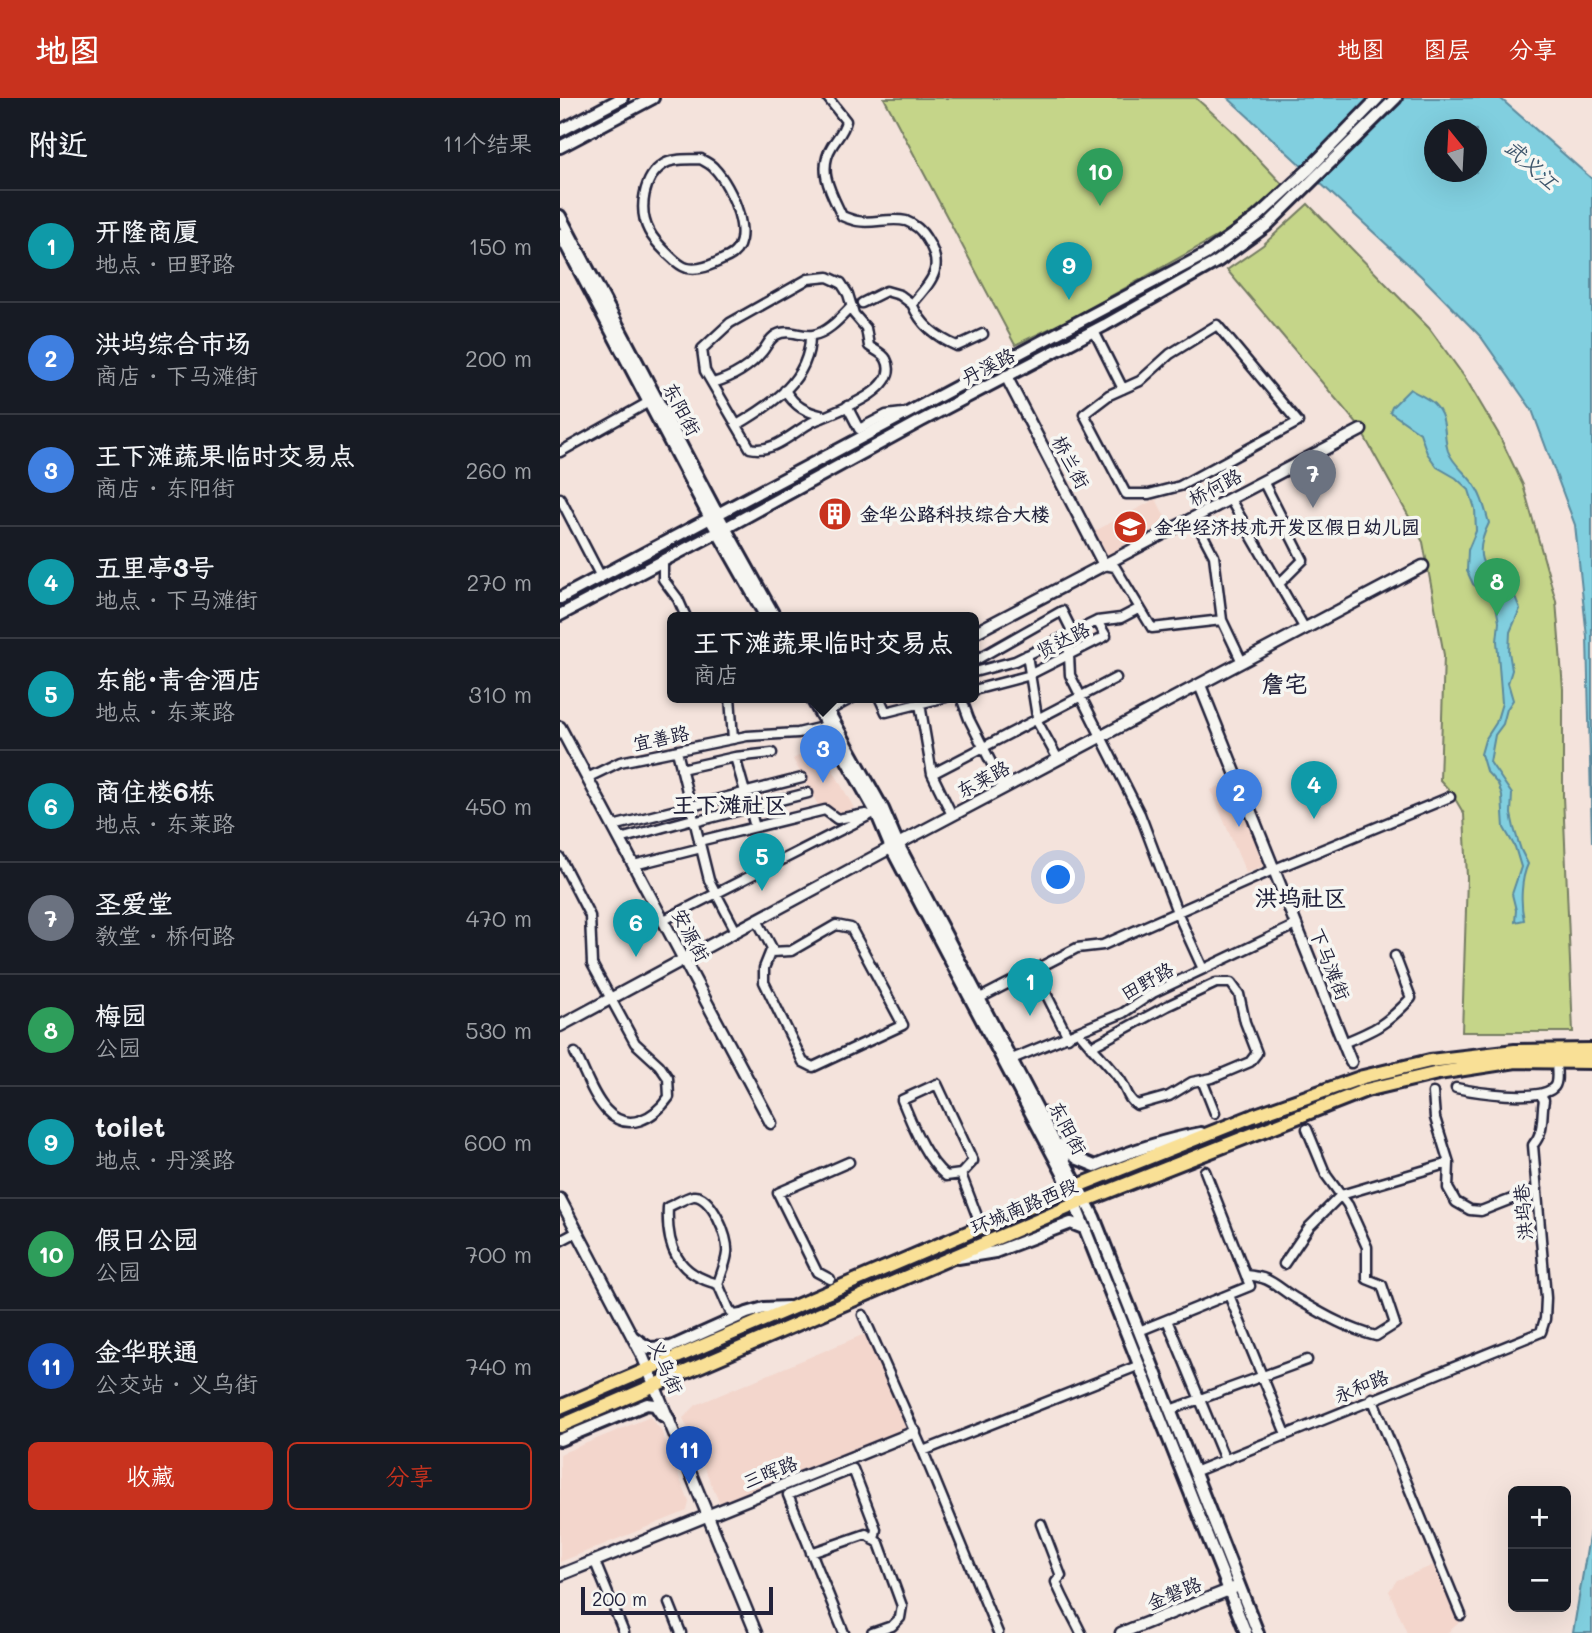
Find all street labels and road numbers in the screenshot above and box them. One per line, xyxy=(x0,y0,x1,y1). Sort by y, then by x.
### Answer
street label: 丹溪路 xyxy=(957,341,1019,390)
street label: 东阳街 xyxy=(658,378,707,440)
street label: 桥兰街 xyxy=(1047,431,1096,493)
street label: 桥何路 xyxy=(1184,462,1246,511)
street label: 贤达路 xyxy=(1032,615,1094,664)
street label: 宜善路 xyxy=(630,719,691,756)
street label: 东莱路 xyxy=(952,754,1014,803)
street label: 安源街 xyxy=(667,904,716,966)
street label: 下马滩街 xyxy=(1305,924,1356,1004)
street label: 田野路 xyxy=(1116,956,1178,1005)
street label: 东阳街 xyxy=(1044,1097,1093,1159)
street label: 环城南路西段 xyxy=(966,1172,1081,1239)
street label: 洪坞巷 xyxy=(1508,1183,1537,1242)
street label: 义乌街 xyxy=(643,1336,689,1398)
street label: 永和路 xyxy=(1330,1363,1392,1408)
street label: 三晖路 xyxy=(739,1449,801,1494)
street label: 金磐路 xyxy=(1143,1570,1205,1615)

